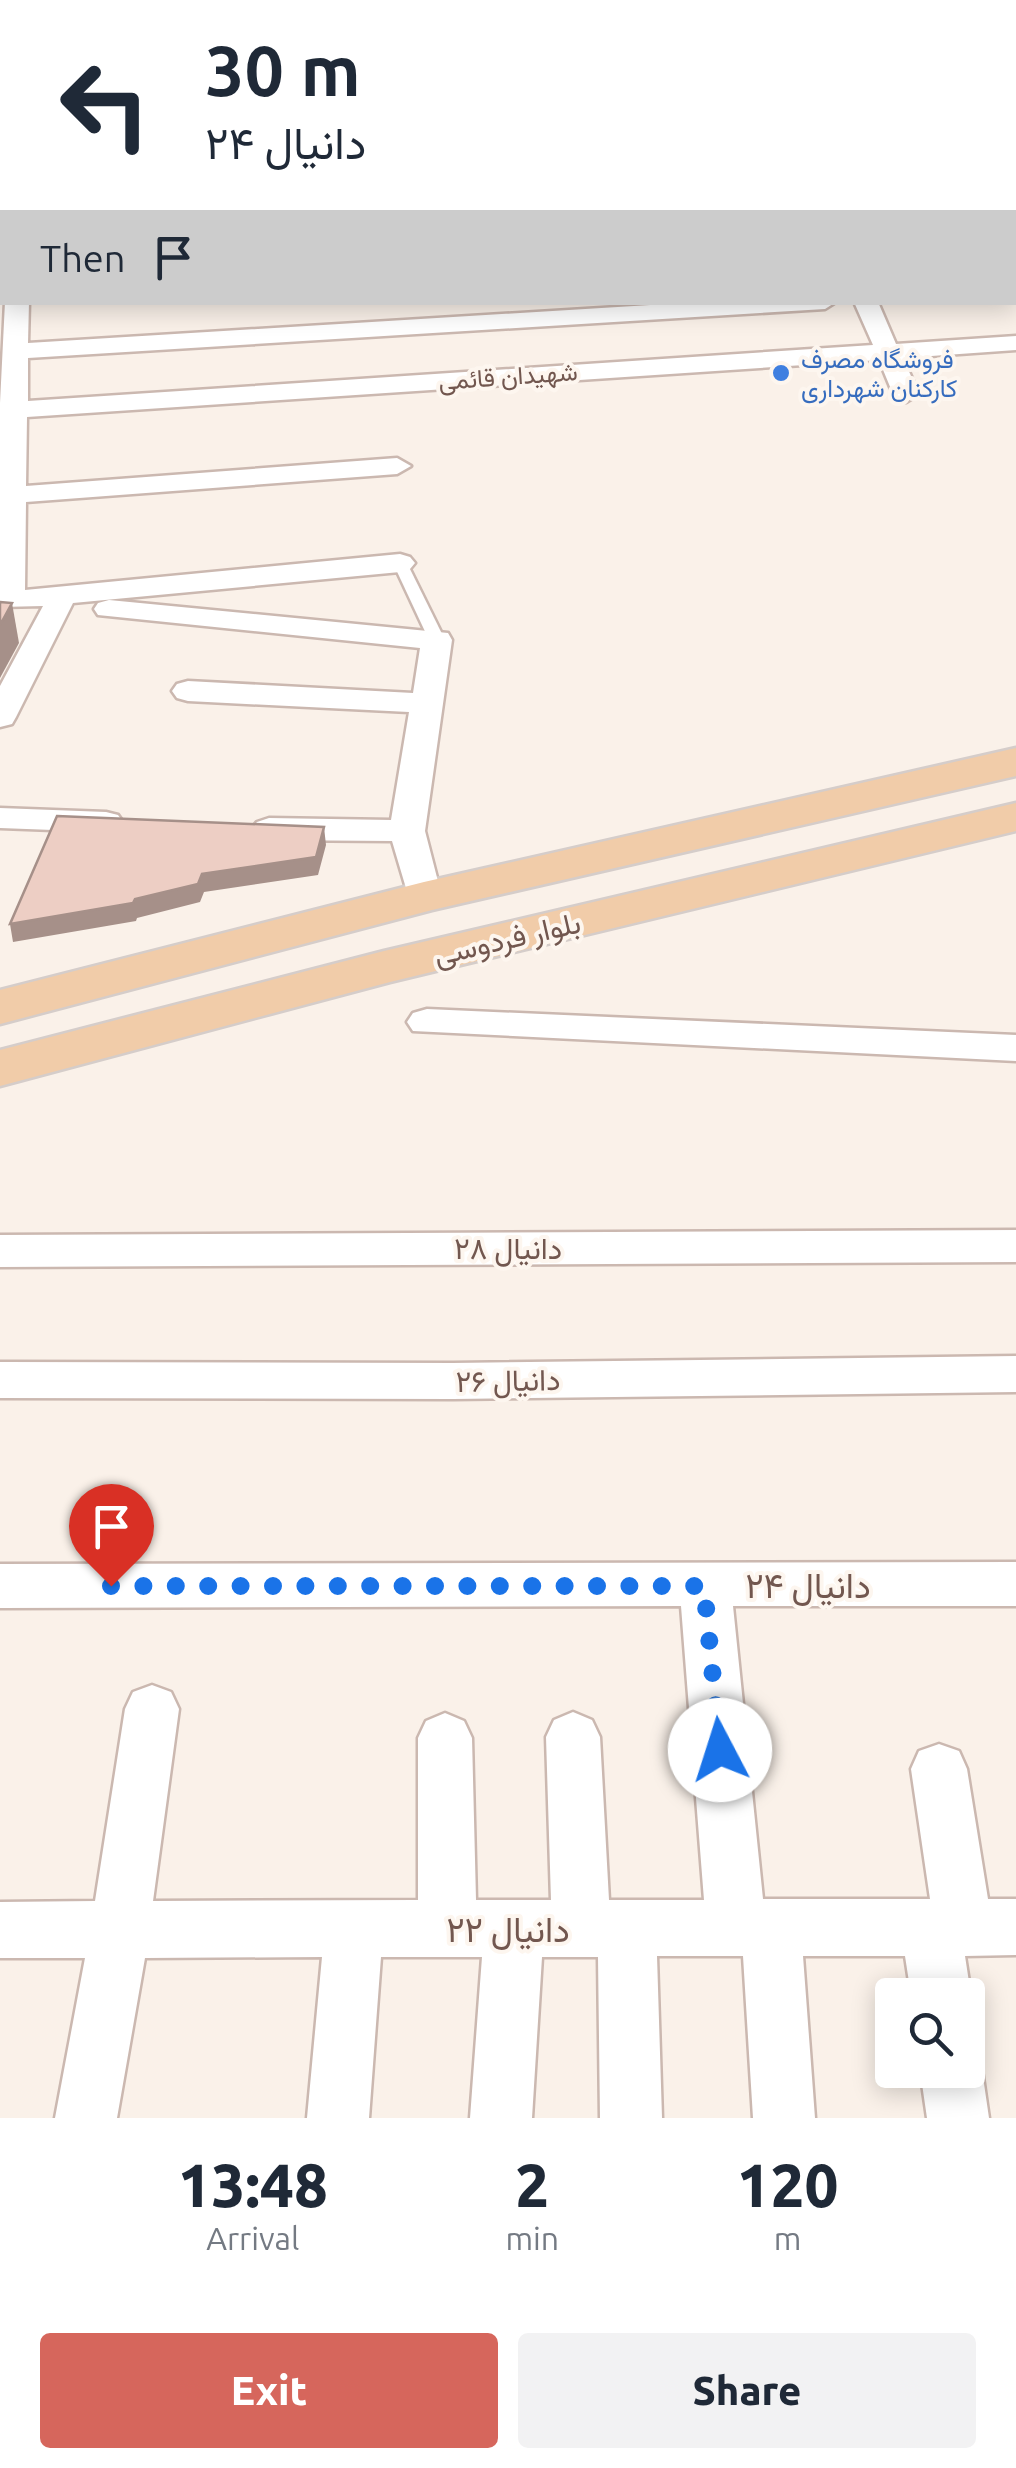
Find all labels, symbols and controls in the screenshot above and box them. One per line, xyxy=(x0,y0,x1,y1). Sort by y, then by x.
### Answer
text: 30 m xyxy=(205,31,361,109)
icon: left xyxy=(40,40,170,170)
text: دانیال ۲۴ xyxy=(205,117,366,168)
icon: arrive xyxy=(146,230,201,285)
text: Then xyxy=(40,237,126,279)
place label: فروشگاه مصرف کارکنان شهرداری xyxy=(801,345,957,404)
street label: شهیدان قائمی xyxy=(437,357,579,397)
marker: فروشگاه مصرف کارکنان شهرداری xyxy=(770,362,792,384)
street label: بلوار فردوسی xyxy=(430,905,584,973)
street label: دانیال ۲۸ xyxy=(454,1231,562,1267)
street label: دانیال ۲۶ xyxy=(455,1362,561,1400)
pin xyxy=(69,1484,154,1587)
icon: arrive xyxy=(84,1499,139,1554)
street label: دانیال ۲۴ xyxy=(745,1565,871,1606)
position arrow xyxy=(668,1698,772,1802)
street label: دانیال ۲۲ xyxy=(446,1909,570,1950)
map controls xyxy=(875,1978,985,2088)
button: search xyxy=(875,1978,985,2088)
text: 13:48 xyxy=(178,2151,328,2218)
text: 2 xyxy=(515,2151,549,2218)
text: 120 xyxy=(737,2151,838,2218)
text: Arrival xyxy=(206,2220,299,2256)
text: min xyxy=(505,2220,559,2256)
text: m xyxy=(774,2220,801,2256)
button: Exit xyxy=(40,2333,498,2448)
button: Share xyxy=(518,2333,976,2448)

